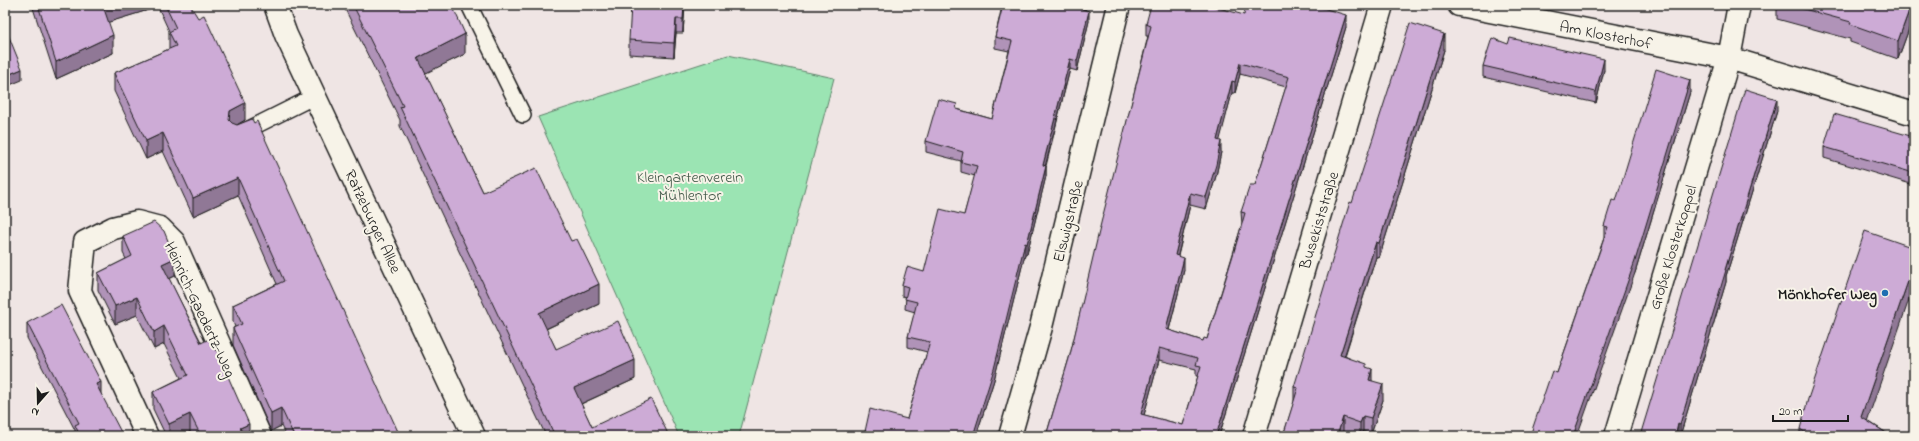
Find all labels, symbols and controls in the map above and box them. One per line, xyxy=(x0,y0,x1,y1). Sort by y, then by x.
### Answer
street label: Am Klosterhof xyxy=(1557,15,1655,57)
street label: Ratzeburger Allee xyxy=(338,166,407,278)
park label: Kleingartenverein Mühlentor xyxy=(637,166,743,208)
street label: Busekiststraße xyxy=(1293,168,1346,273)
street label: Elswigstraße xyxy=(1047,177,1091,265)
street label: Große Klosterkoppel xyxy=(1644,182,1704,313)
street label: Heinrich-Gaedertz-Weg xyxy=(157,238,241,382)
place label: Mönkhofer Weg xyxy=(1778,283,1877,308)
marker: Mönkhofer Weg xyxy=(1880,288,1890,298)
north arrow xyxy=(18,383,58,423)
scale bar xyxy=(1773,397,1848,423)
text: N xyxy=(29,403,41,420)
text: 20 m xyxy=(1779,403,1802,421)

